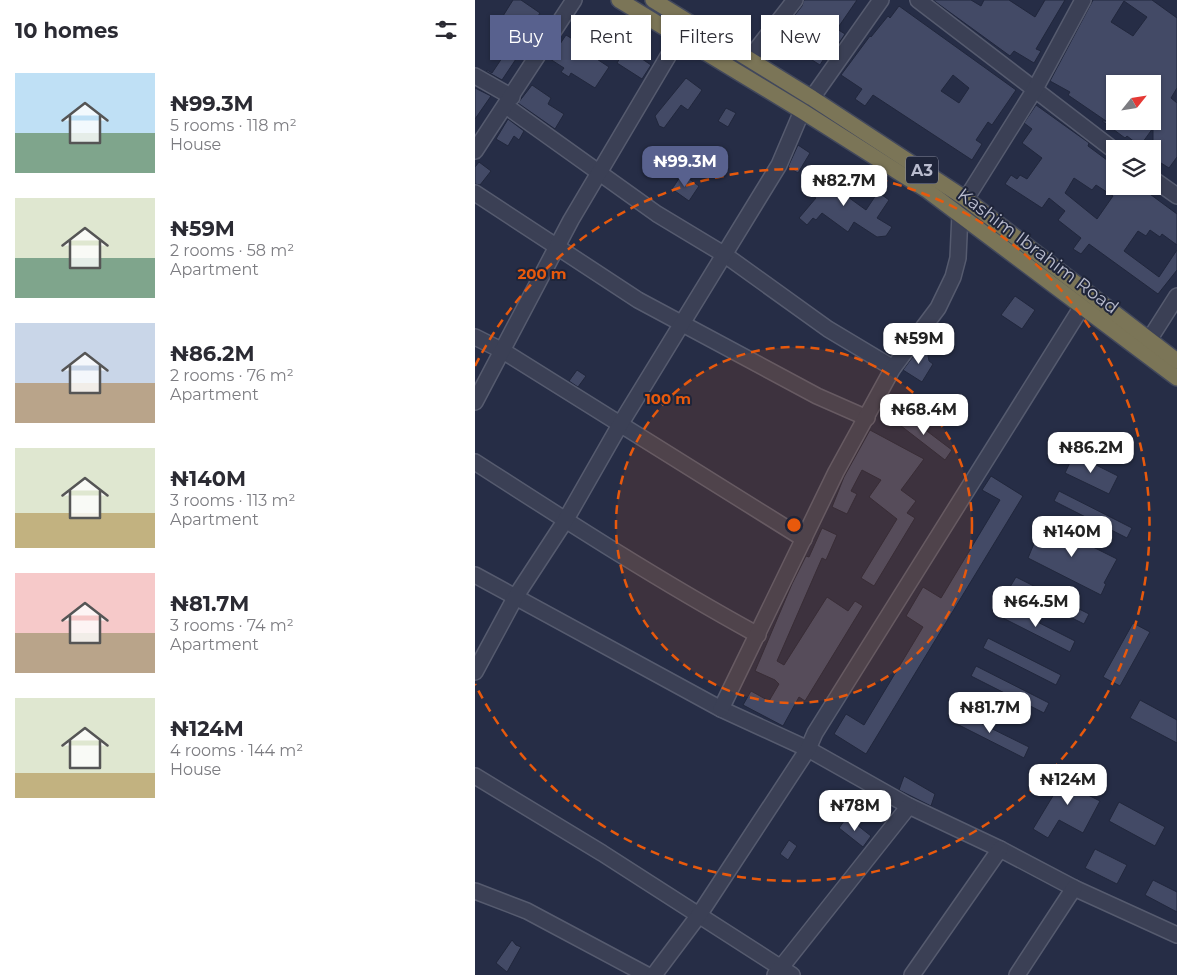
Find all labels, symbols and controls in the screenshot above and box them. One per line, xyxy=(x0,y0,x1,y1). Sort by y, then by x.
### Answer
chip: Buy xyxy=(490,15,561,60)
chip: Rent xyxy=(571,15,651,60)
chip: Filters xyxy=(661,15,751,60)
chip: New xyxy=(761,15,839,60)
icon: filters xyxy=(432,16,460,44)
text: 10 homes xyxy=(15,18,118,43)
north arrow xyxy=(1106,75,1161,130)
map controls xyxy=(1106,75,1161,195)
text: ₦99.3M xyxy=(170,91,254,116)
icon: home xyxy=(55,93,115,153)
text: 5 rooms · 118 m² xyxy=(170,116,297,135)
text: House xyxy=(170,135,221,154)
button: layers xyxy=(1106,140,1161,195)
pin: ₦99.3M xyxy=(644,146,726,188)
text: ₦99.3M xyxy=(653,152,717,171)
road number: A3 xyxy=(906,156,938,184)
pin: ₦82.7M xyxy=(803,164,885,207)
text: ₦82.7M xyxy=(812,171,876,190)
street label: Kashim Ibrahim Road xyxy=(953,183,1123,319)
text: ₦59M xyxy=(170,216,235,241)
icon: home xyxy=(55,218,115,278)
text: 2 rooms · 58 m² xyxy=(170,241,294,260)
text: Apartment xyxy=(170,260,259,279)
text: 200 m xyxy=(517,264,567,283)
pin: ₦59M xyxy=(889,322,949,365)
text: ₦59M xyxy=(894,329,944,348)
text: ₦86.2M xyxy=(170,341,255,366)
icon: home xyxy=(55,343,115,403)
text: 2 rooms · 76 m² xyxy=(170,366,294,385)
text: Apartment xyxy=(170,385,259,404)
text: 100 m xyxy=(645,389,691,408)
pin: ₦68.4M xyxy=(883,394,965,436)
text: ₦68.4M xyxy=(891,400,957,419)
pin: ₦86.2M xyxy=(1050,432,1132,474)
text: ₦86.2M xyxy=(1059,438,1123,457)
text: ₦140M xyxy=(170,466,246,491)
icon: home xyxy=(55,468,115,528)
text: 3 rooms · 113 m² xyxy=(170,491,295,510)
text: Apartment xyxy=(170,510,259,529)
centre of rings xyxy=(785,516,803,534)
pin: ₦140M xyxy=(1037,516,1107,558)
text: ₦140M xyxy=(1043,522,1101,541)
pin: ₦64.5M xyxy=(995,586,1077,628)
text: ₦81.7M xyxy=(170,591,249,616)
text: ₦64.5M xyxy=(1004,592,1068,611)
icon: home xyxy=(55,593,115,653)
text: 3 rooms · 74 m² xyxy=(170,616,294,635)
text: Apartment xyxy=(170,635,259,654)
pin: ₦81.7M xyxy=(949,692,1031,734)
text: ₦81.7M xyxy=(960,698,1020,717)
text: ₦124M xyxy=(170,716,244,741)
icon: home xyxy=(55,718,115,778)
text: 4 rooms · 144 m² xyxy=(170,741,303,760)
text: House xyxy=(170,760,221,779)
pin: ₦124M xyxy=(1033,764,1103,806)
text: ₦124M xyxy=(1040,770,1096,789)
pin: ₦78M xyxy=(825,790,885,832)
text: ₦78M xyxy=(830,796,880,815)

